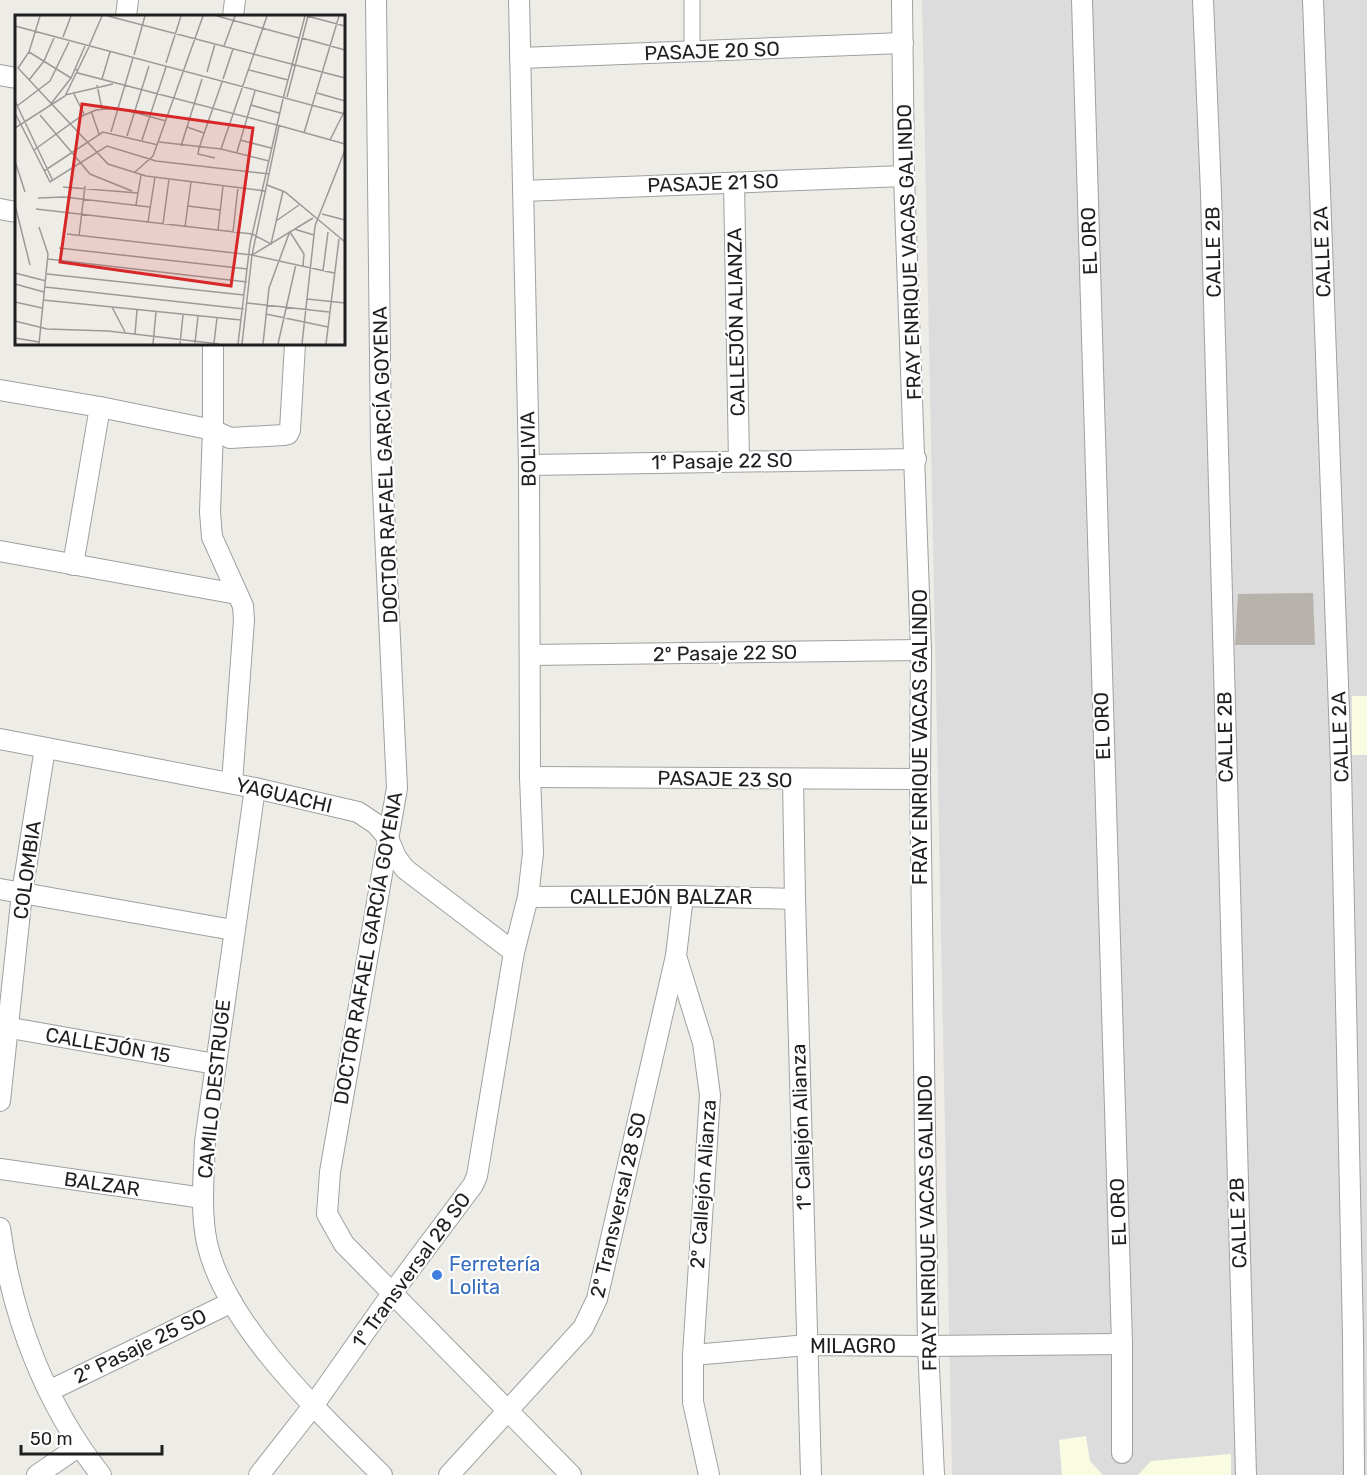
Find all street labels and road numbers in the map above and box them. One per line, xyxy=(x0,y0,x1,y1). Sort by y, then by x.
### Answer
street label: PASAJE 20 SO xyxy=(644,37,780,65)
street label: FRAY ENRIQUE VACAS GALINDO xyxy=(892,104,926,400)
street label: PASAJE 21 SO xyxy=(647,169,779,197)
street label: CALLE 2B xyxy=(1200,206,1226,298)
street label: CALLE 2A xyxy=(1308,206,1336,298)
street label: EL ORO xyxy=(1076,207,1102,275)
street label: CALLEJÓN ALIANZA xyxy=(722,228,750,416)
street label: DOCTOR RAFAEL GARCÍA GOYENA xyxy=(367,306,403,624)
street label: BOLIVIA xyxy=(515,411,541,487)
street label: 1º Pasaje 22 SO xyxy=(651,448,793,474)
street label: FRAY ENRIQUE VACAS GALINDO xyxy=(908,589,932,885)
street label: 2º Pasaje 22 SO xyxy=(653,640,797,666)
street label: CALLE 2B xyxy=(1212,691,1238,783)
street label: CALLE 2A xyxy=(1326,691,1354,783)
street label: EL ORO xyxy=(1089,692,1115,760)
street label: PASAJE 23 SO xyxy=(657,766,793,792)
street label: YAGUACHI xyxy=(233,772,335,818)
street label: DOCTOR RAFAEL GARCÍA GOYENA xyxy=(329,790,407,1106)
street label: COLOMBIA xyxy=(8,819,46,921)
street label: CALLEJÓN BALZAR xyxy=(570,885,752,909)
street label: CAMILO DESTRUGE xyxy=(193,998,235,1180)
street label: CALLEJÓN 15 xyxy=(44,1022,172,1068)
street label: 1º Callejón Alianza xyxy=(786,1043,816,1211)
street label: FRAY ENRIQUE VACAS GALINDO xyxy=(912,1075,942,1371)
street label: 2º Callejón Alianza xyxy=(685,1099,721,1269)
street label: 2º Transversal 28 SO xyxy=(585,1110,651,1300)
street label: BALZAR xyxy=(63,1167,141,1201)
street label: CALLE 2B xyxy=(1224,1177,1252,1269)
street label: EL ORO xyxy=(1105,1178,1131,1246)
street label: 1º Transversal 28 SO xyxy=(347,1188,475,1352)
street label: 2º Pasaje 25 SO xyxy=(70,1304,210,1388)
street label: MILAGRO xyxy=(810,1334,896,1358)

